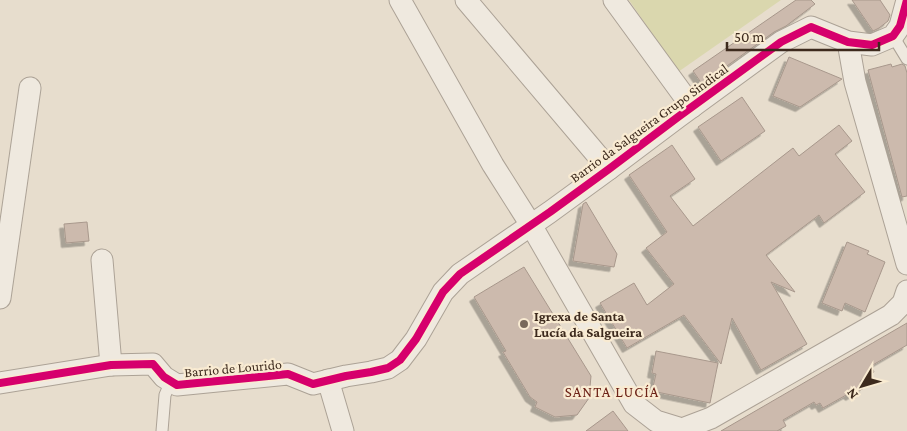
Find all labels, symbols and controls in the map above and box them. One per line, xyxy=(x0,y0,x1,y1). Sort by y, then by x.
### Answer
scale bar xyxy=(727,20,880,52)
text: 50 m xyxy=(734,29,764,45)
street label: Barrio da Salgueira Grupo Sindical xyxy=(567,60,731,186)
place label: Igrexa de Santa Lucía da Salgueira xyxy=(534,308,642,340)
marker: Igrexa de Santa Lucía da Salgueira xyxy=(518,318,530,330)
street label: Barrio de Lourido xyxy=(184,356,282,380)
north arrow xyxy=(837,361,887,411)
district label: SANTA LUCÍA xyxy=(565,384,659,400)
text: N xyxy=(842,385,861,403)

